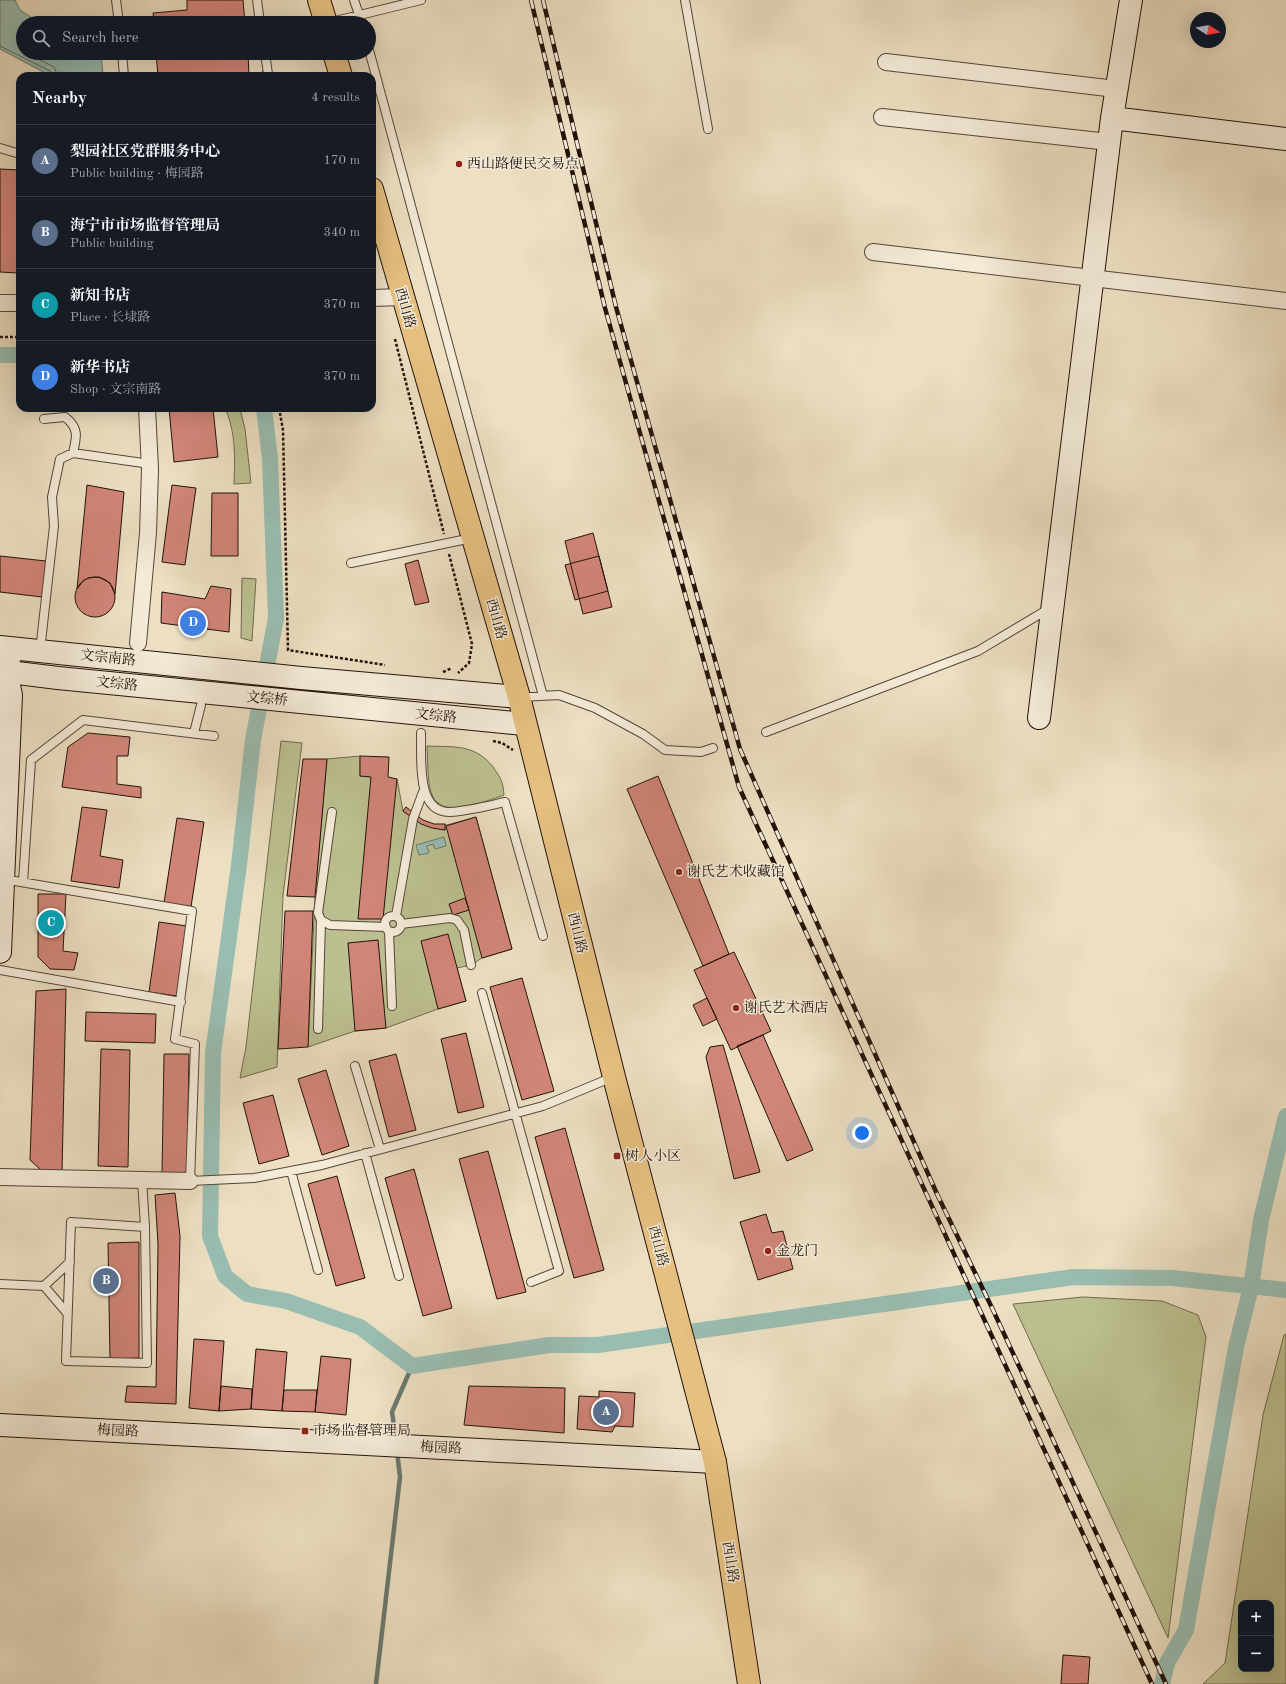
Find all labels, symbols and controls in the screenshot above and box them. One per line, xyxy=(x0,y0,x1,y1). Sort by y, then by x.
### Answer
north arrow xyxy=(1190,12,1226,48)
search box xyxy=(16,16,376,60)
icon: search xyxy=(30,27,52,49)
text: Search here xyxy=(62,31,139,46)
text: Nearby xyxy=(32,90,87,107)
text: 4 results xyxy=(311,91,360,104)
text: 梨园社区党群服务中心 xyxy=(70,145,220,160)
text: A xyxy=(40,154,50,167)
text: 170 m xyxy=(323,154,360,167)
place label: 西山路便民交易点 xyxy=(467,156,579,171)
marker: 西山路便民交易点 xyxy=(454,159,464,169)
text: Public building · 梅园路 xyxy=(70,167,204,180)
text: 海宁市市场监督管理局 xyxy=(70,219,220,234)
text: B xyxy=(40,226,50,239)
text: 340 m xyxy=(323,226,360,239)
text: Public building xyxy=(70,237,154,250)
street label: 西山路 xyxy=(392,286,418,330)
text: 新知书店 xyxy=(70,289,130,304)
text: C xyxy=(41,298,49,311)
text: 370 m xyxy=(323,298,360,311)
text: Place · 长埭路 xyxy=(70,311,150,324)
text: 新华书店 xyxy=(70,361,130,376)
text: D xyxy=(40,370,50,383)
text: 370 m xyxy=(323,370,360,383)
text: Shop · 文宗南路 xyxy=(70,383,161,396)
street label: 西山路 xyxy=(483,597,509,641)
pin: D xyxy=(180,608,206,638)
street label: 文宗南路 xyxy=(79,647,137,668)
street label: 文综路 xyxy=(95,674,139,693)
street label: 文综桥 xyxy=(245,689,289,708)
street label: 文综路 xyxy=(414,706,458,725)
place label: 谢氏艺术收藏馆 xyxy=(687,864,785,879)
marker: 谢氏艺术收藏馆 xyxy=(674,867,684,877)
pin: C xyxy=(38,908,64,938)
street label: 西山路 xyxy=(565,911,590,955)
place label: 谢氏艺术酒店 xyxy=(744,1000,828,1015)
marker: 谢氏艺术酒店 xyxy=(731,1003,741,1013)
your location xyxy=(852,1123,872,1143)
place label: 树人小区 xyxy=(625,1148,681,1163)
marker: 树人小区 xyxy=(612,1151,622,1161)
street label: 西山路 xyxy=(646,1224,671,1268)
place label: 金龙门 xyxy=(776,1243,818,1258)
marker: 金龙门 xyxy=(763,1246,773,1256)
pin: B xyxy=(93,1266,119,1296)
pin: A xyxy=(593,1397,619,1427)
street label: 梅园路 xyxy=(97,1422,139,1439)
place label: 市场监督管理局 xyxy=(313,1423,411,1438)
marker: 市场监督管理局 xyxy=(300,1426,310,1436)
street label: 梅园路 xyxy=(420,1439,462,1456)
street label: 西山路 xyxy=(720,1540,741,1584)
map controls xyxy=(1238,1600,1274,1672)
button: + xyxy=(1238,1600,1274,1636)
button: − xyxy=(1238,1636,1274,1672)

